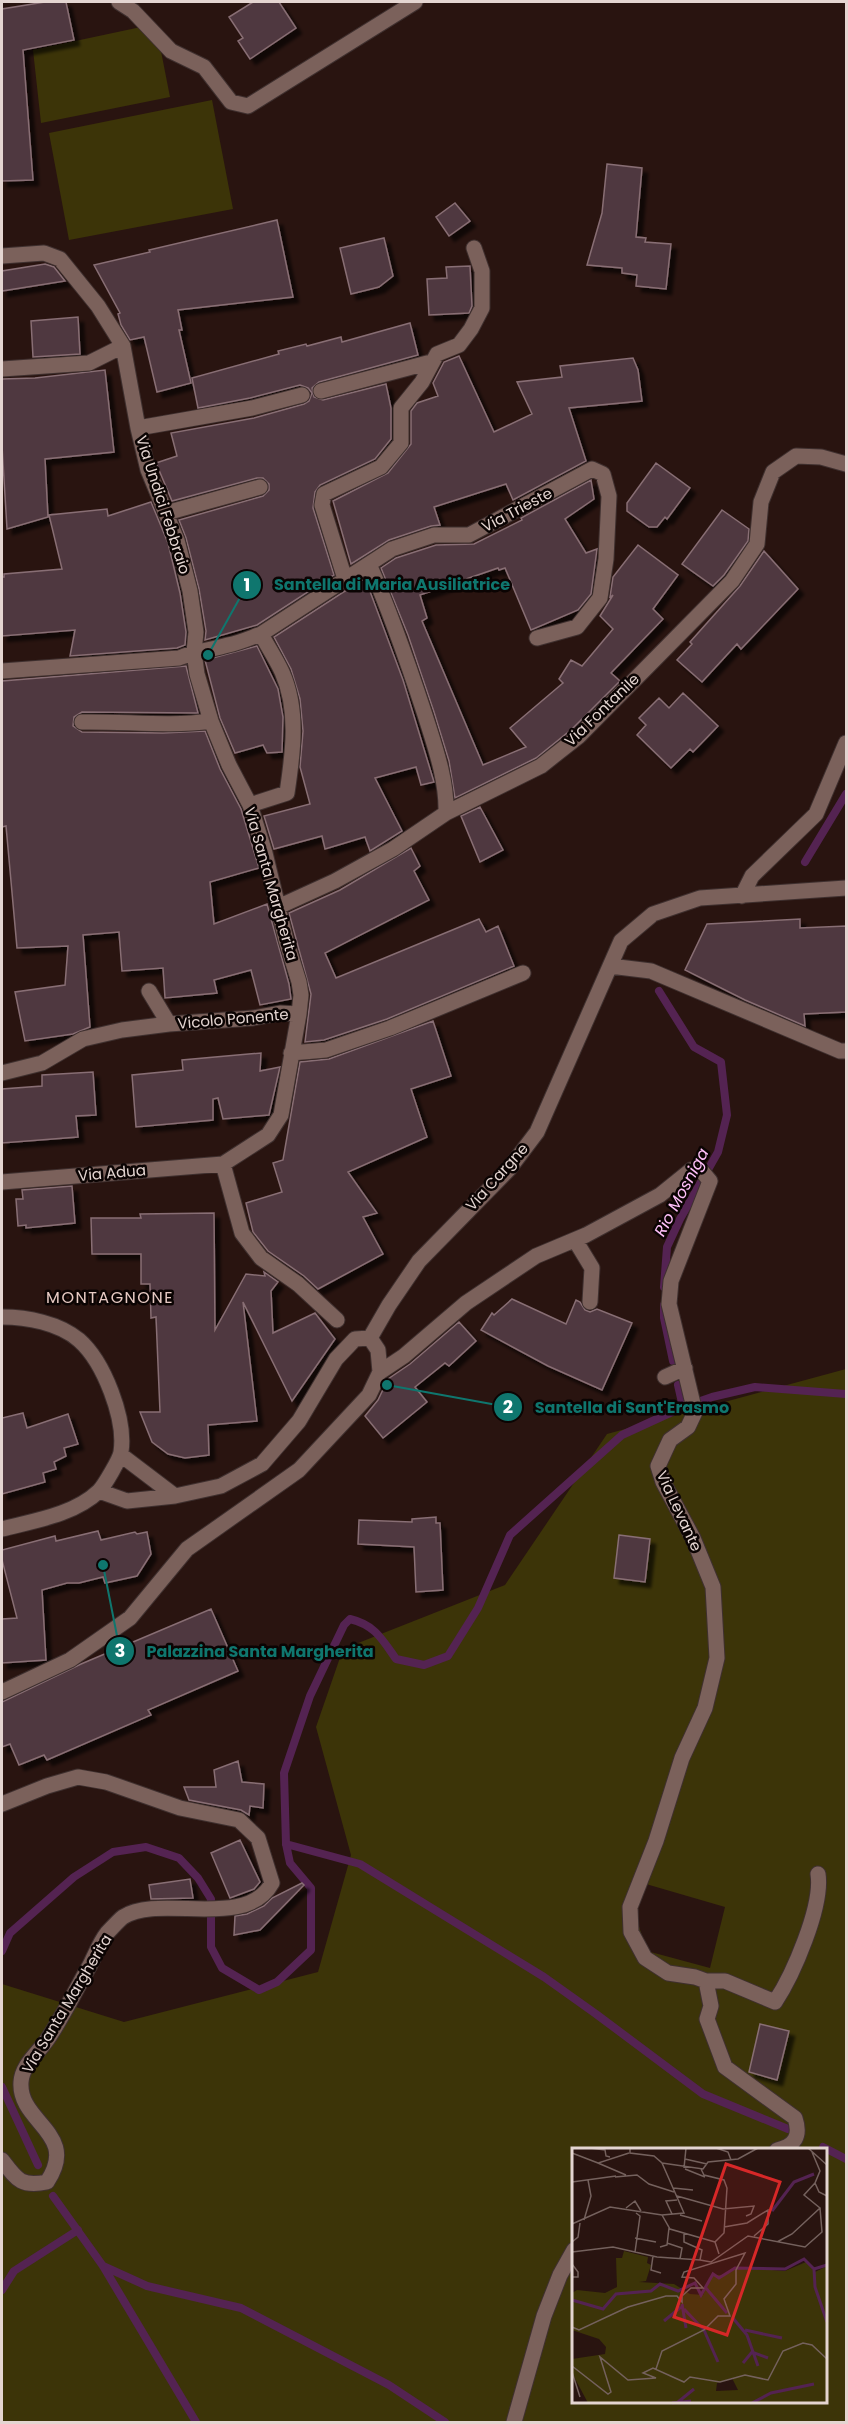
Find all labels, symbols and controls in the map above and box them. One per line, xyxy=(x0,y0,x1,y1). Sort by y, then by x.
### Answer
street label: Via Undici Febbraio xyxy=(131,433,196,577)
street label: Via Trieste xyxy=(478,482,556,537)
callout: Santella di Maria Ausiliatrice xyxy=(232,568,522,602)
text: 1 xyxy=(244,572,250,597)
text: Santella di Maria Ausiliatrice xyxy=(274,573,510,596)
street label: Via Fontanile xyxy=(560,669,644,751)
street label: Via Santa Margherita xyxy=(240,805,303,963)
street label: Vicolo Ponente xyxy=(177,1003,289,1034)
street label: Via Cargne xyxy=(461,1138,533,1215)
water label: Rio Mosniga xyxy=(649,1144,714,1240)
street label: Via Adua xyxy=(77,1159,147,1186)
district label: MONTAGNONE xyxy=(46,1286,174,1309)
callout: Santella di Sant'Erasmo xyxy=(493,1390,741,1424)
text: 2 xyxy=(503,1394,513,1419)
text: Santella di Sant'Erasmo xyxy=(535,1396,729,1419)
street label: Via Levante xyxy=(652,1467,707,1555)
callout: Palazzina Santa Margherita xyxy=(105,1634,386,1668)
text: 3 xyxy=(115,1638,125,1663)
text: Palazzina Santa Margherita xyxy=(146,1640,374,1663)
street label: Via Santa Margherita xyxy=(17,1930,116,2077)
inset map xyxy=(572,2148,827,2403)

